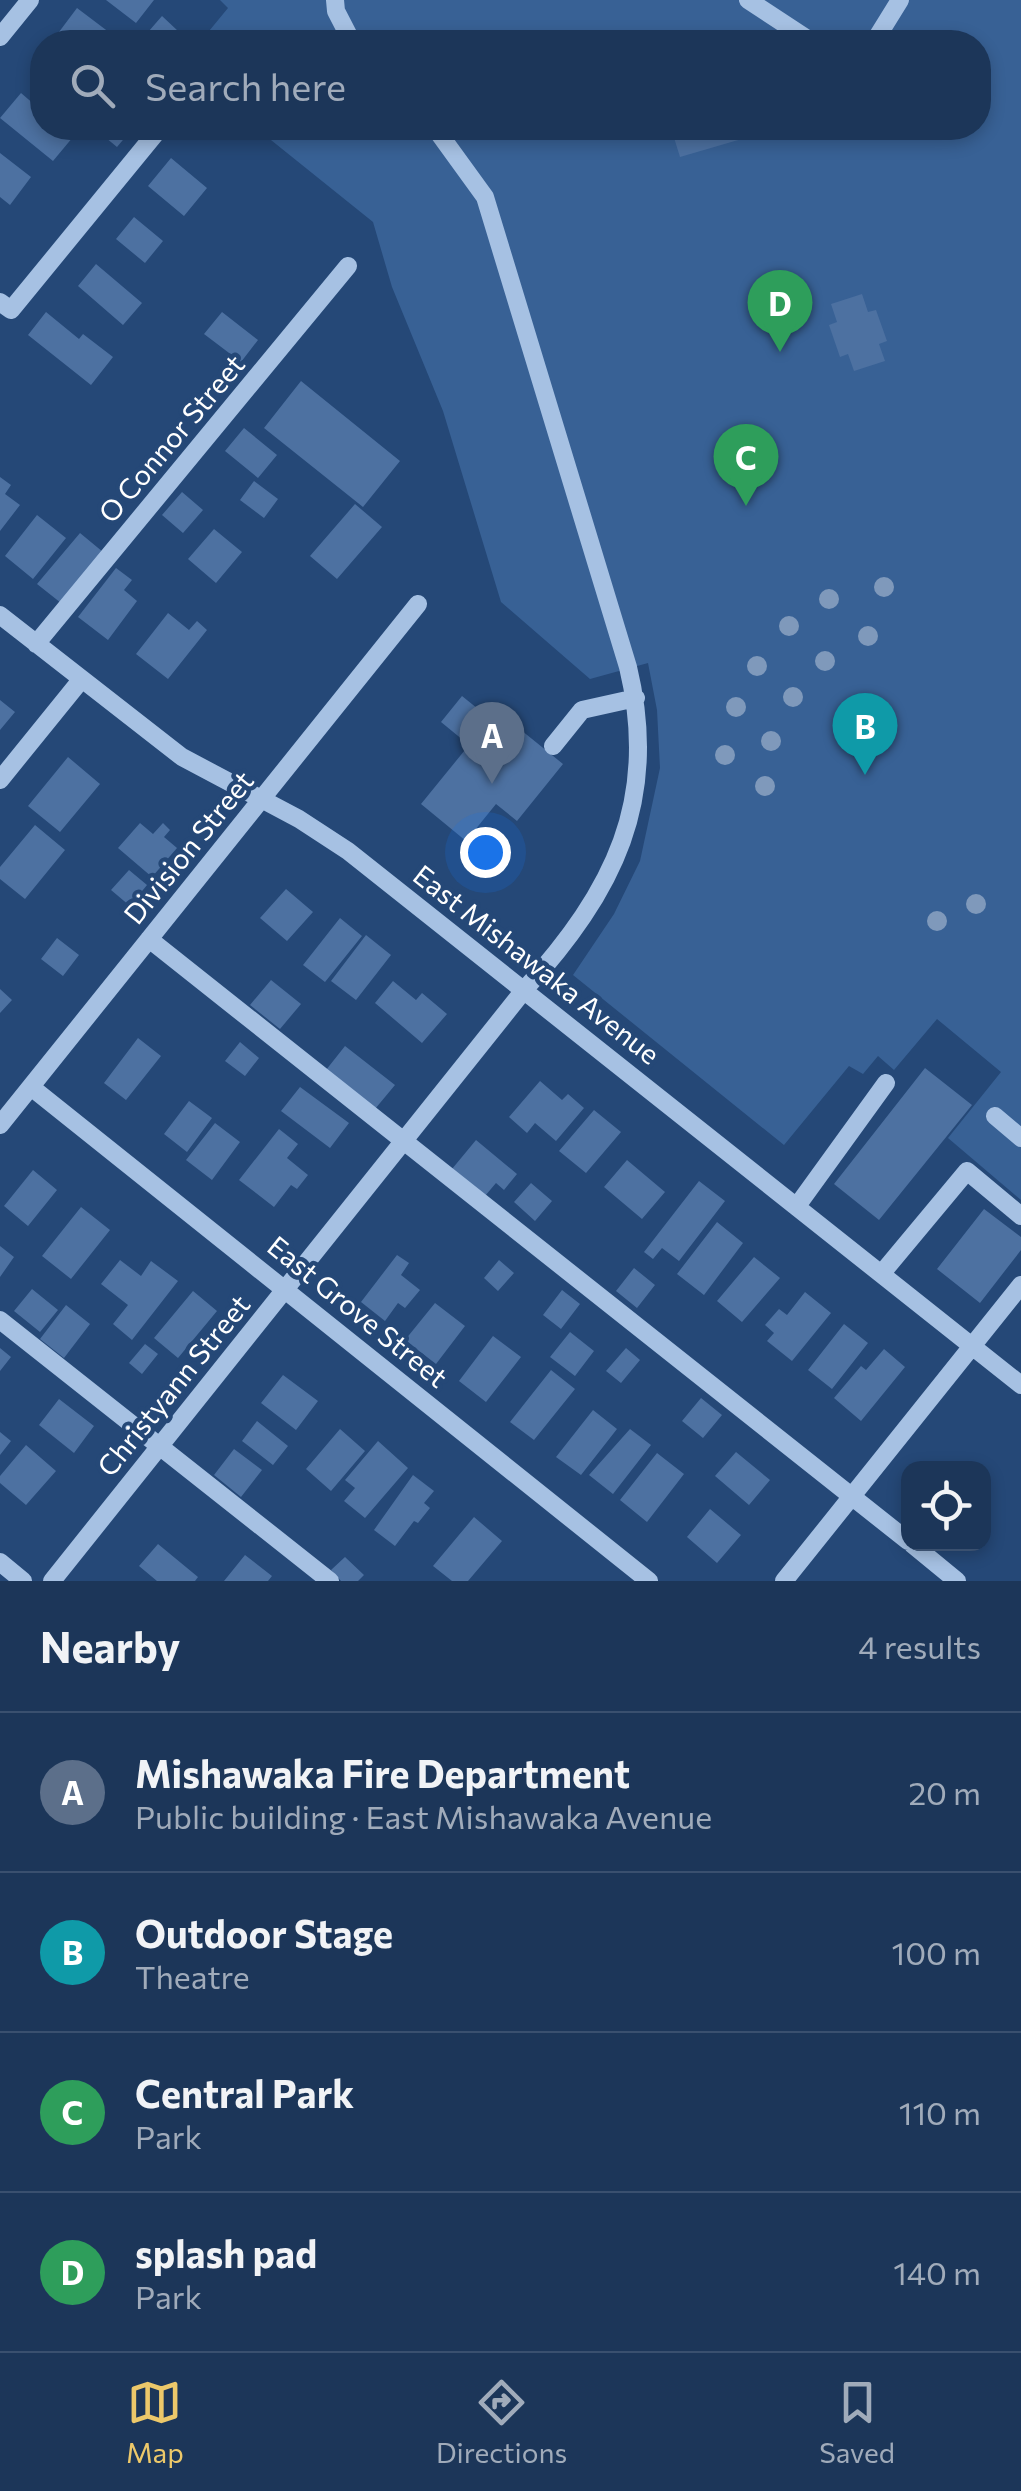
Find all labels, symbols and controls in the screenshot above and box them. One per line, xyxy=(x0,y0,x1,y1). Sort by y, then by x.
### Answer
search box xyxy=(30,30,991,140)
icon: search xyxy=(65,58,120,113)
text: Search here xyxy=(145,62,346,109)
pin: D xyxy=(748,270,812,352)
street label: O Connor Street xyxy=(91,347,251,529)
pin: C xyxy=(714,424,778,506)
pin: B xyxy=(832,692,898,775)
pin: A xyxy=(460,702,524,784)
street label: Division Street xyxy=(116,764,260,930)
your location xyxy=(460,827,511,878)
street label: East Mishawaka Avenue xyxy=(407,857,667,1071)
street label: East Grove Street xyxy=(261,1228,455,1394)
street label: Christyann Street xyxy=(90,1288,256,1482)
map controls xyxy=(901,1461,991,1551)
button: locate xyxy=(901,1461,991,1551)
text: Nearby xyxy=(40,1620,180,1672)
text: 4 results xyxy=(858,1626,981,1666)
text: Mishawaka Fire Department xyxy=(135,1749,630,1796)
text: A xyxy=(61,1772,84,1812)
text: 20 m xyxy=(908,1772,981,1812)
text: Public building · East Mishawaka Avenue xyxy=(135,1796,712,1836)
text: Outdoor Stage xyxy=(135,1909,393,1956)
text: B xyxy=(62,1932,83,1972)
text: 100 m xyxy=(892,1932,981,1972)
text: Theatre xyxy=(135,1956,250,1996)
text: Central Park xyxy=(135,2069,354,2116)
text: C xyxy=(62,2092,83,2132)
text: 110 m xyxy=(899,2092,981,2132)
text: Park xyxy=(135,2116,202,2156)
text: splash pad xyxy=(135,2229,317,2276)
text: D xyxy=(61,2252,84,2292)
text: 140 m xyxy=(893,2252,981,2292)
text: Park xyxy=(135,2276,202,2316)
tab: Map xyxy=(126,2375,184,2469)
tab: Directions xyxy=(436,2375,567,2469)
tab: Saved xyxy=(819,2375,895,2469)

